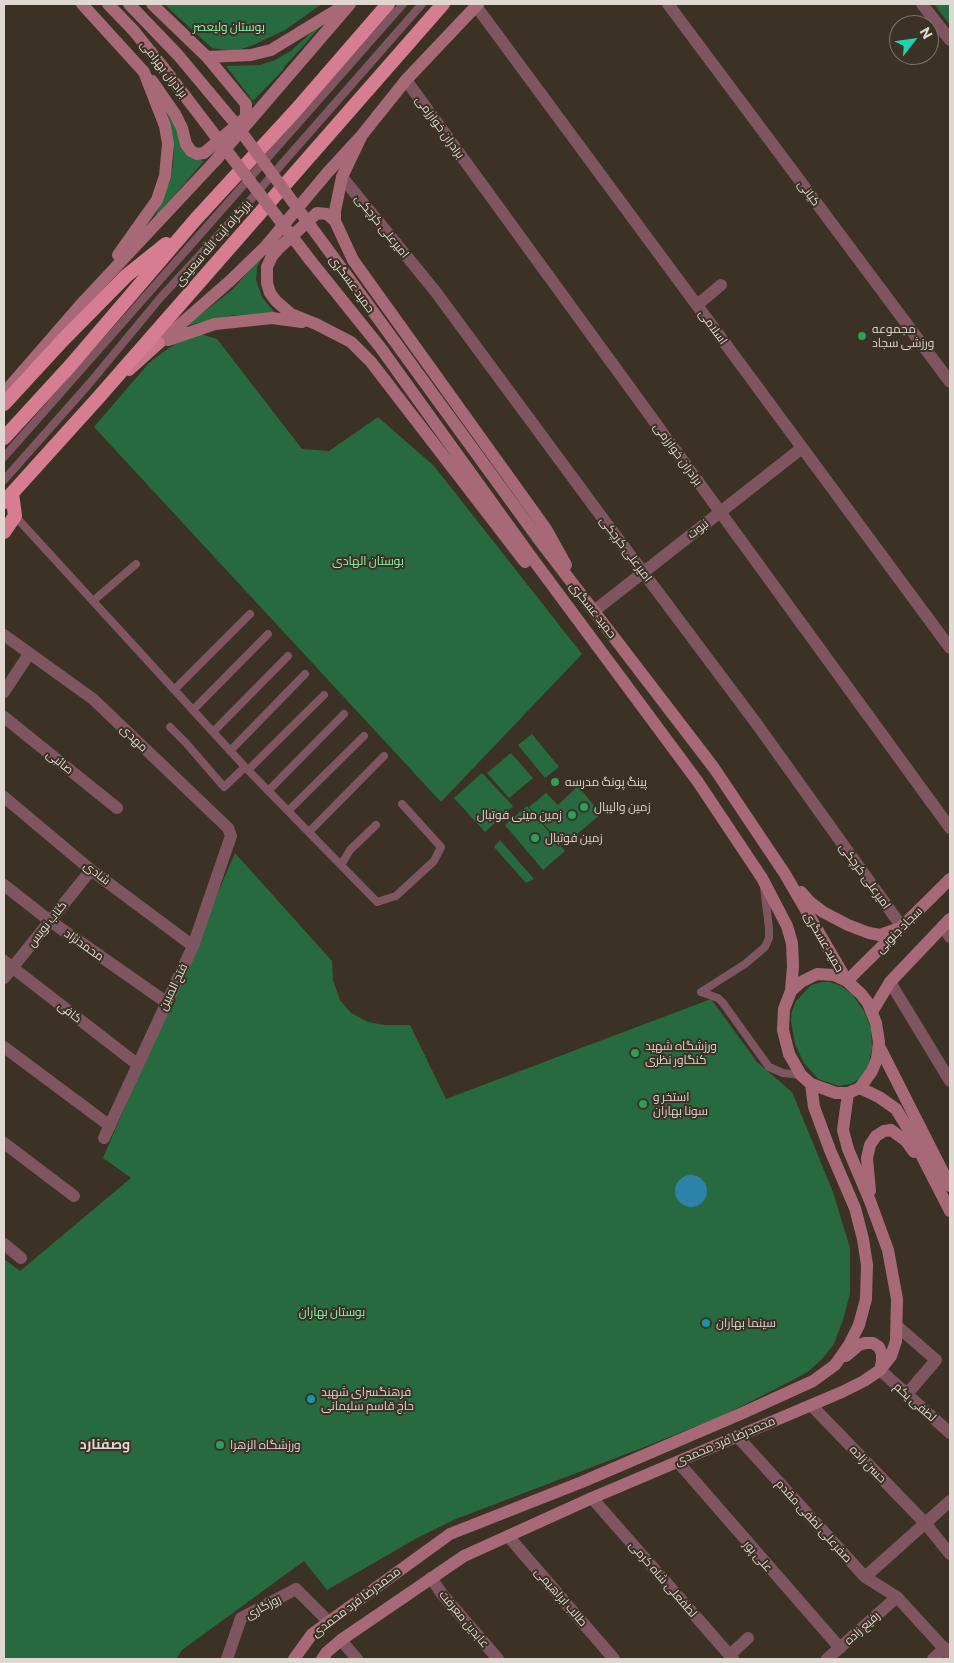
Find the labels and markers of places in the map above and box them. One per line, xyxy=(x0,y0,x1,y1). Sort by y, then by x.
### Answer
place label: مجموعه ورزشی سجاد xyxy=(872,322,934,350)
marker: مجموعه ورزشی سجاد xyxy=(856,330,868,342)
place label: پینگ پونگ مدرسه xyxy=(565,775,647,789)
marker: پینگ پونگ مدرسه xyxy=(549,776,561,788)
place label: زمین والیبال xyxy=(594,800,651,814)
marker: زمین والیبال xyxy=(578,801,590,813)
place label: زمین مینی فوتبال xyxy=(477,808,562,822)
marker: زمین مینی فوتبال xyxy=(566,809,578,821)
place label: زمین فوتبال xyxy=(545,831,603,845)
marker: زمین فوتبال xyxy=(529,832,541,844)
place label: ورزشگاه شهید کنگاور نظری xyxy=(645,1039,717,1067)
marker: ورزشگاه شهید کنگاور نظری xyxy=(629,1047,641,1059)
place label: استخر و سونا بهاران xyxy=(653,1090,708,1118)
marker: استخر و سونا بهاران xyxy=(637,1098,649,1110)
place label: سینما بهاران xyxy=(716,1316,776,1330)
marker: سینما بهاران xyxy=(700,1317,712,1329)
place label: فرهنگسرای شهید حاج قاسم سلیمانی xyxy=(321,1385,414,1413)
marker: فرهنگسرای شهید حاج قاسم سلیمانی xyxy=(305,1393,317,1405)
place label: ورزشگاه الزهرا xyxy=(230,1438,301,1452)
marker: ورزشگاه الزهرا xyxy=(214,1439,226,1451)

